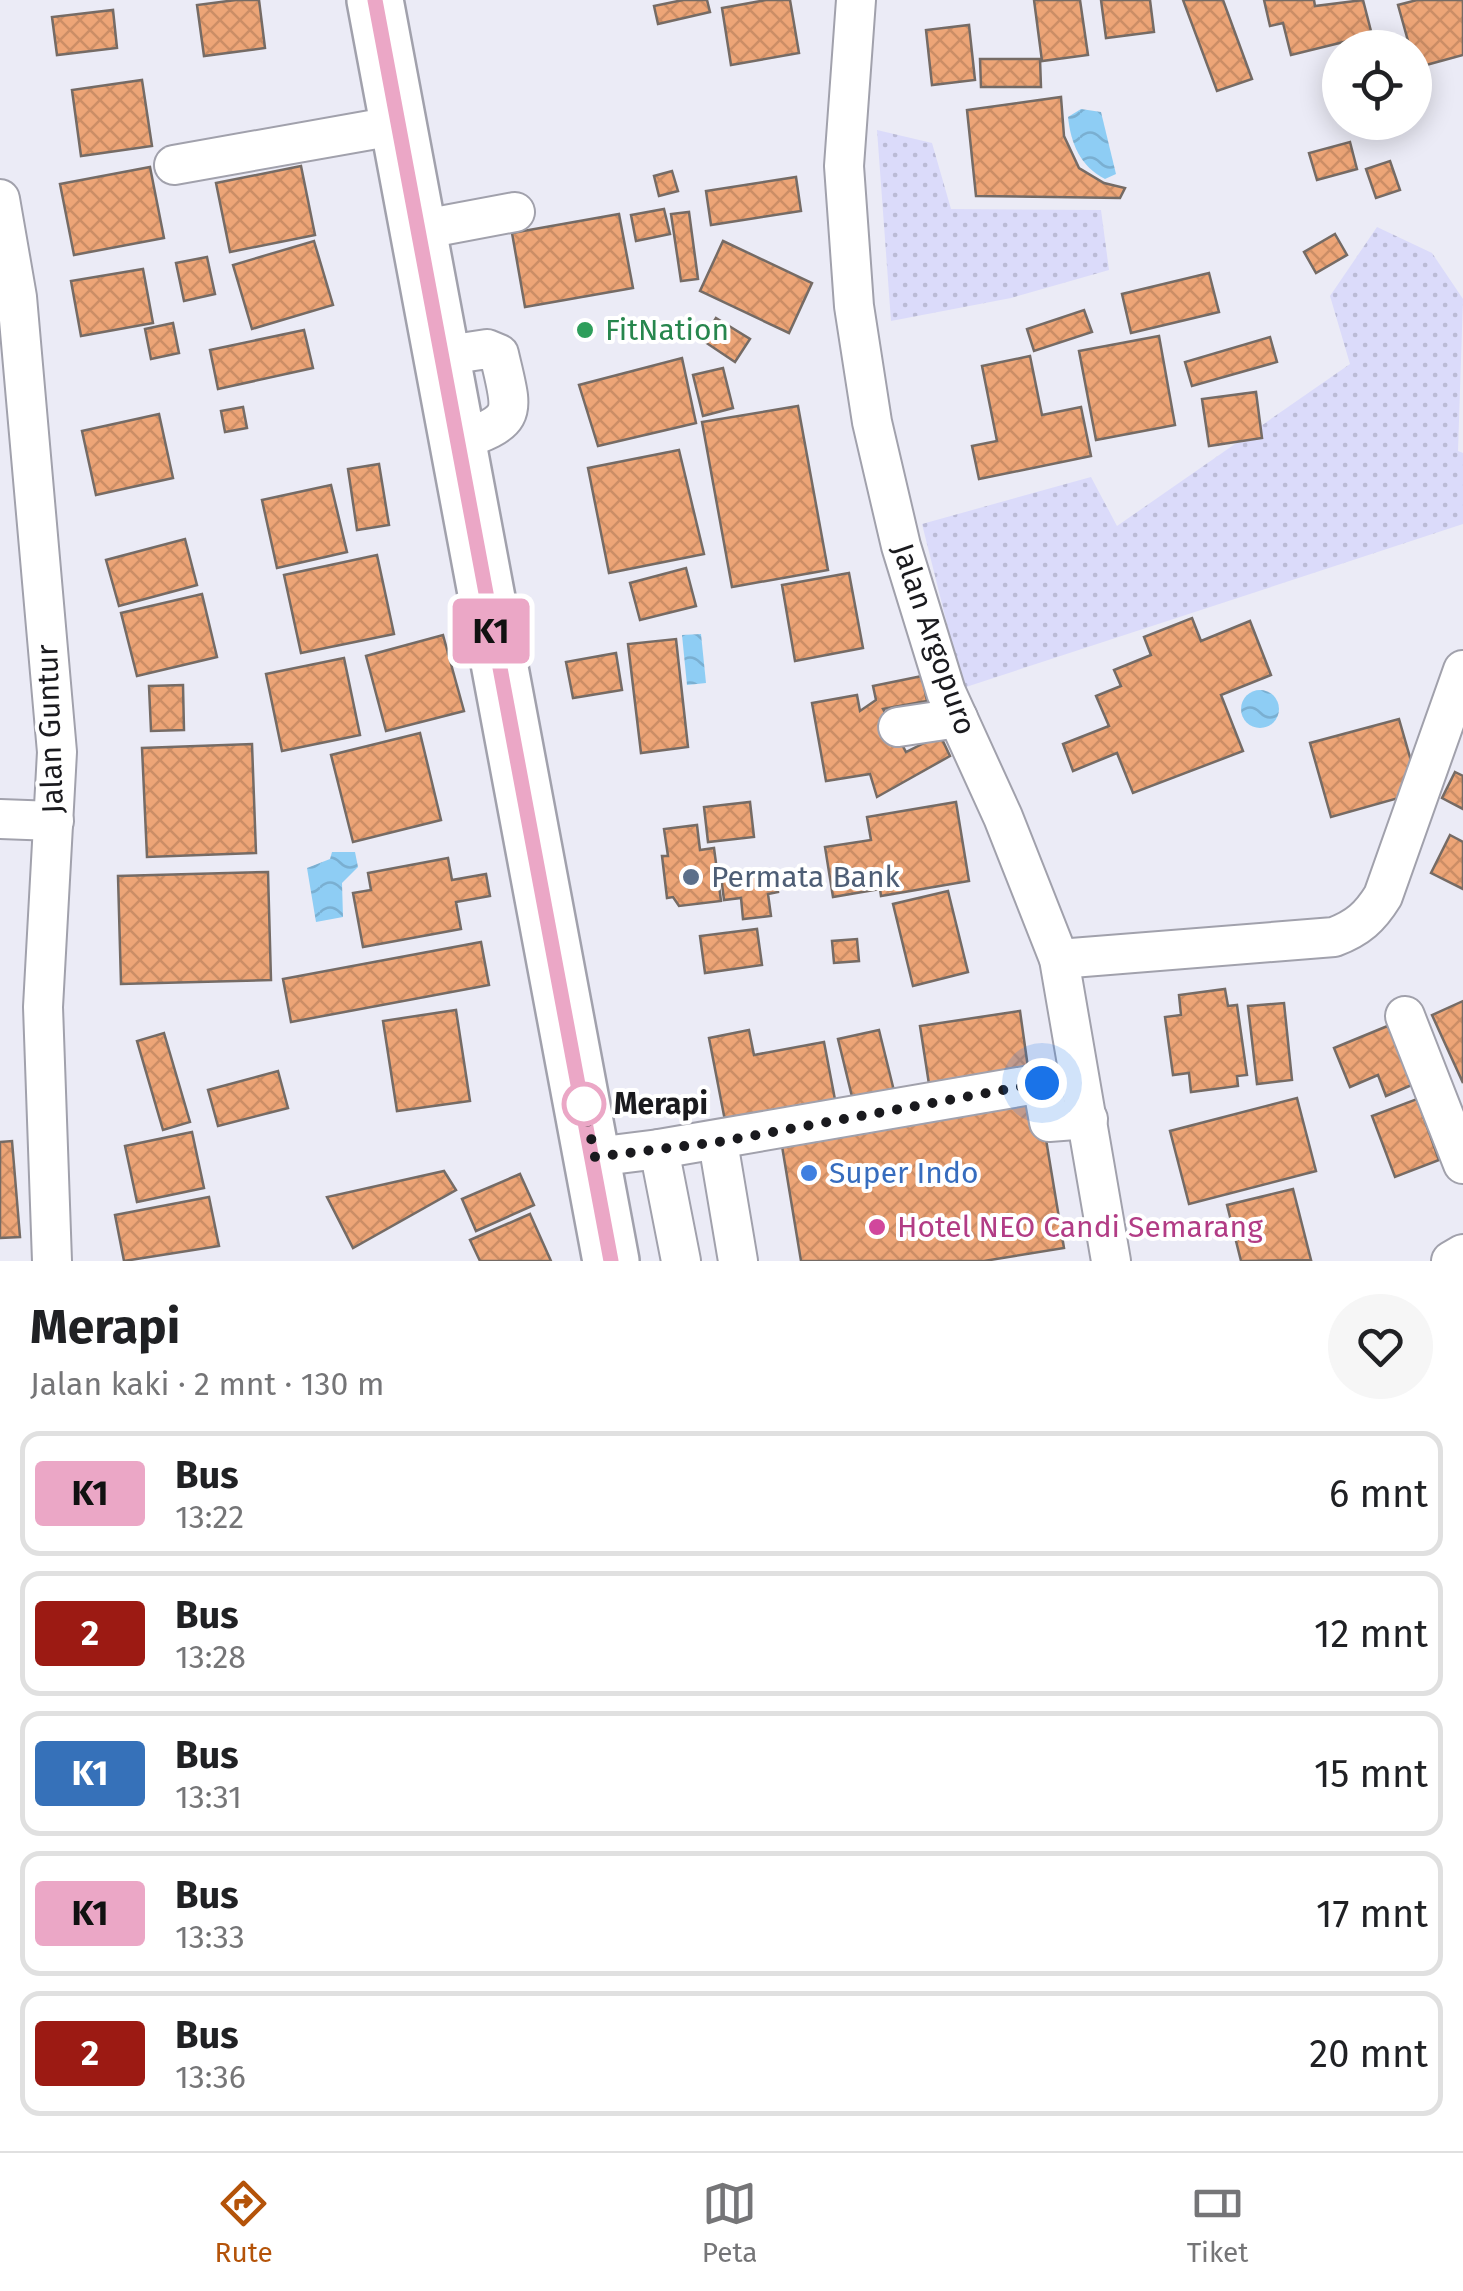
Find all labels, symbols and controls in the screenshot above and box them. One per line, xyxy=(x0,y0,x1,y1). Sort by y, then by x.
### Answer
map controls xyxy=(1322,30,1432,140)
button: locate xyxy=(1322,30,1432,140)
place label: FitNation xyxy=(605,312,729,348)
marker: FitNation xyxy=(574,319,596,341)
street label: Jalan Argopuro xyxy=(884,539,984,739)
line badge: K1 xyxy=(446,598,536,664)
text: K1 xyxy=(473,610,509,652)
street label: Jalan Guntur xyxy=(29,643,71,814)
place label: Permata Bank xyxy=(711,859,901,895)
marker: Permata Bank xyxy=(680,866,702,888)
your location xyxy=(1017,1058,1067,1108)
marker: Merapi xyxy=(563,1083,605,1125)
place label: Merapi xyxy=(614,1086,708,1122)
place label: Super Indo xyxy=(829,1155,978,1191)
marker: Super Indo xyxy=(798,1162,820,1184)
place label: Hotel NEO Candi Semarang xyxy=(897,1209,1263,1245)
marker: Hotel NEO Candi Semarang xyxy=(866,1216,888,1238)
button: heart xyxy=(1328,1294,1433,1399)
text: Merapi xyxy=(30,1298,180,1356)
text: Jalan kaki · 2 mnt · 130 m xyxy=(30,1365,384,1403)
text: Bus xyxy=(175,1452,239,1498)
text: 6 mnt xyxy=(1329,1471,1428,1517)
text: K1 xyxy=(72,1472,108,1514)
text: 13:22 xyxy=(175,1498,244,1536)
text: Bus xyxy=(175,1592,239,1638)
text: 12 mnt xyxy=(1314,1611,1428,1657)
text: 2 xyxy=(81,1612,99,1654)
text: 13:28 xyxy=(175,1638,246,1676)
text: Bus xyxy=(175,1732,239,1778)
text: 15 mnt xyxy=(1314,1751,1428,1797)
text: K1 xyxy=(72,1752,108,1794)
text: 13:31 xyxy=(175,1778,242,1816)
text: Bus xyxy=(175,1872,239,1918)
text: 17 mnt xyxy=(1316,1891,1428,1937)
text: K1 xyxy=(72,1892,108,1934)
text: 13:33 xyxy=(175,1918,245,1956)
text: Bus xyxy=(175,2012,239,2058)
text: 20 mnt xyxy=(1309,2031,1428,2077)
text: 2 xyxy=(81,2032,99,2074)
text: 13:36 xyxy=(175,2058,246,2096)
tab: Rute xyxy=(215,2176,273,2269)
tab: Peta xyxy=(702,2176,758,2269)
tab: Tiket xyxy=(1187,2176,1248,2269)

